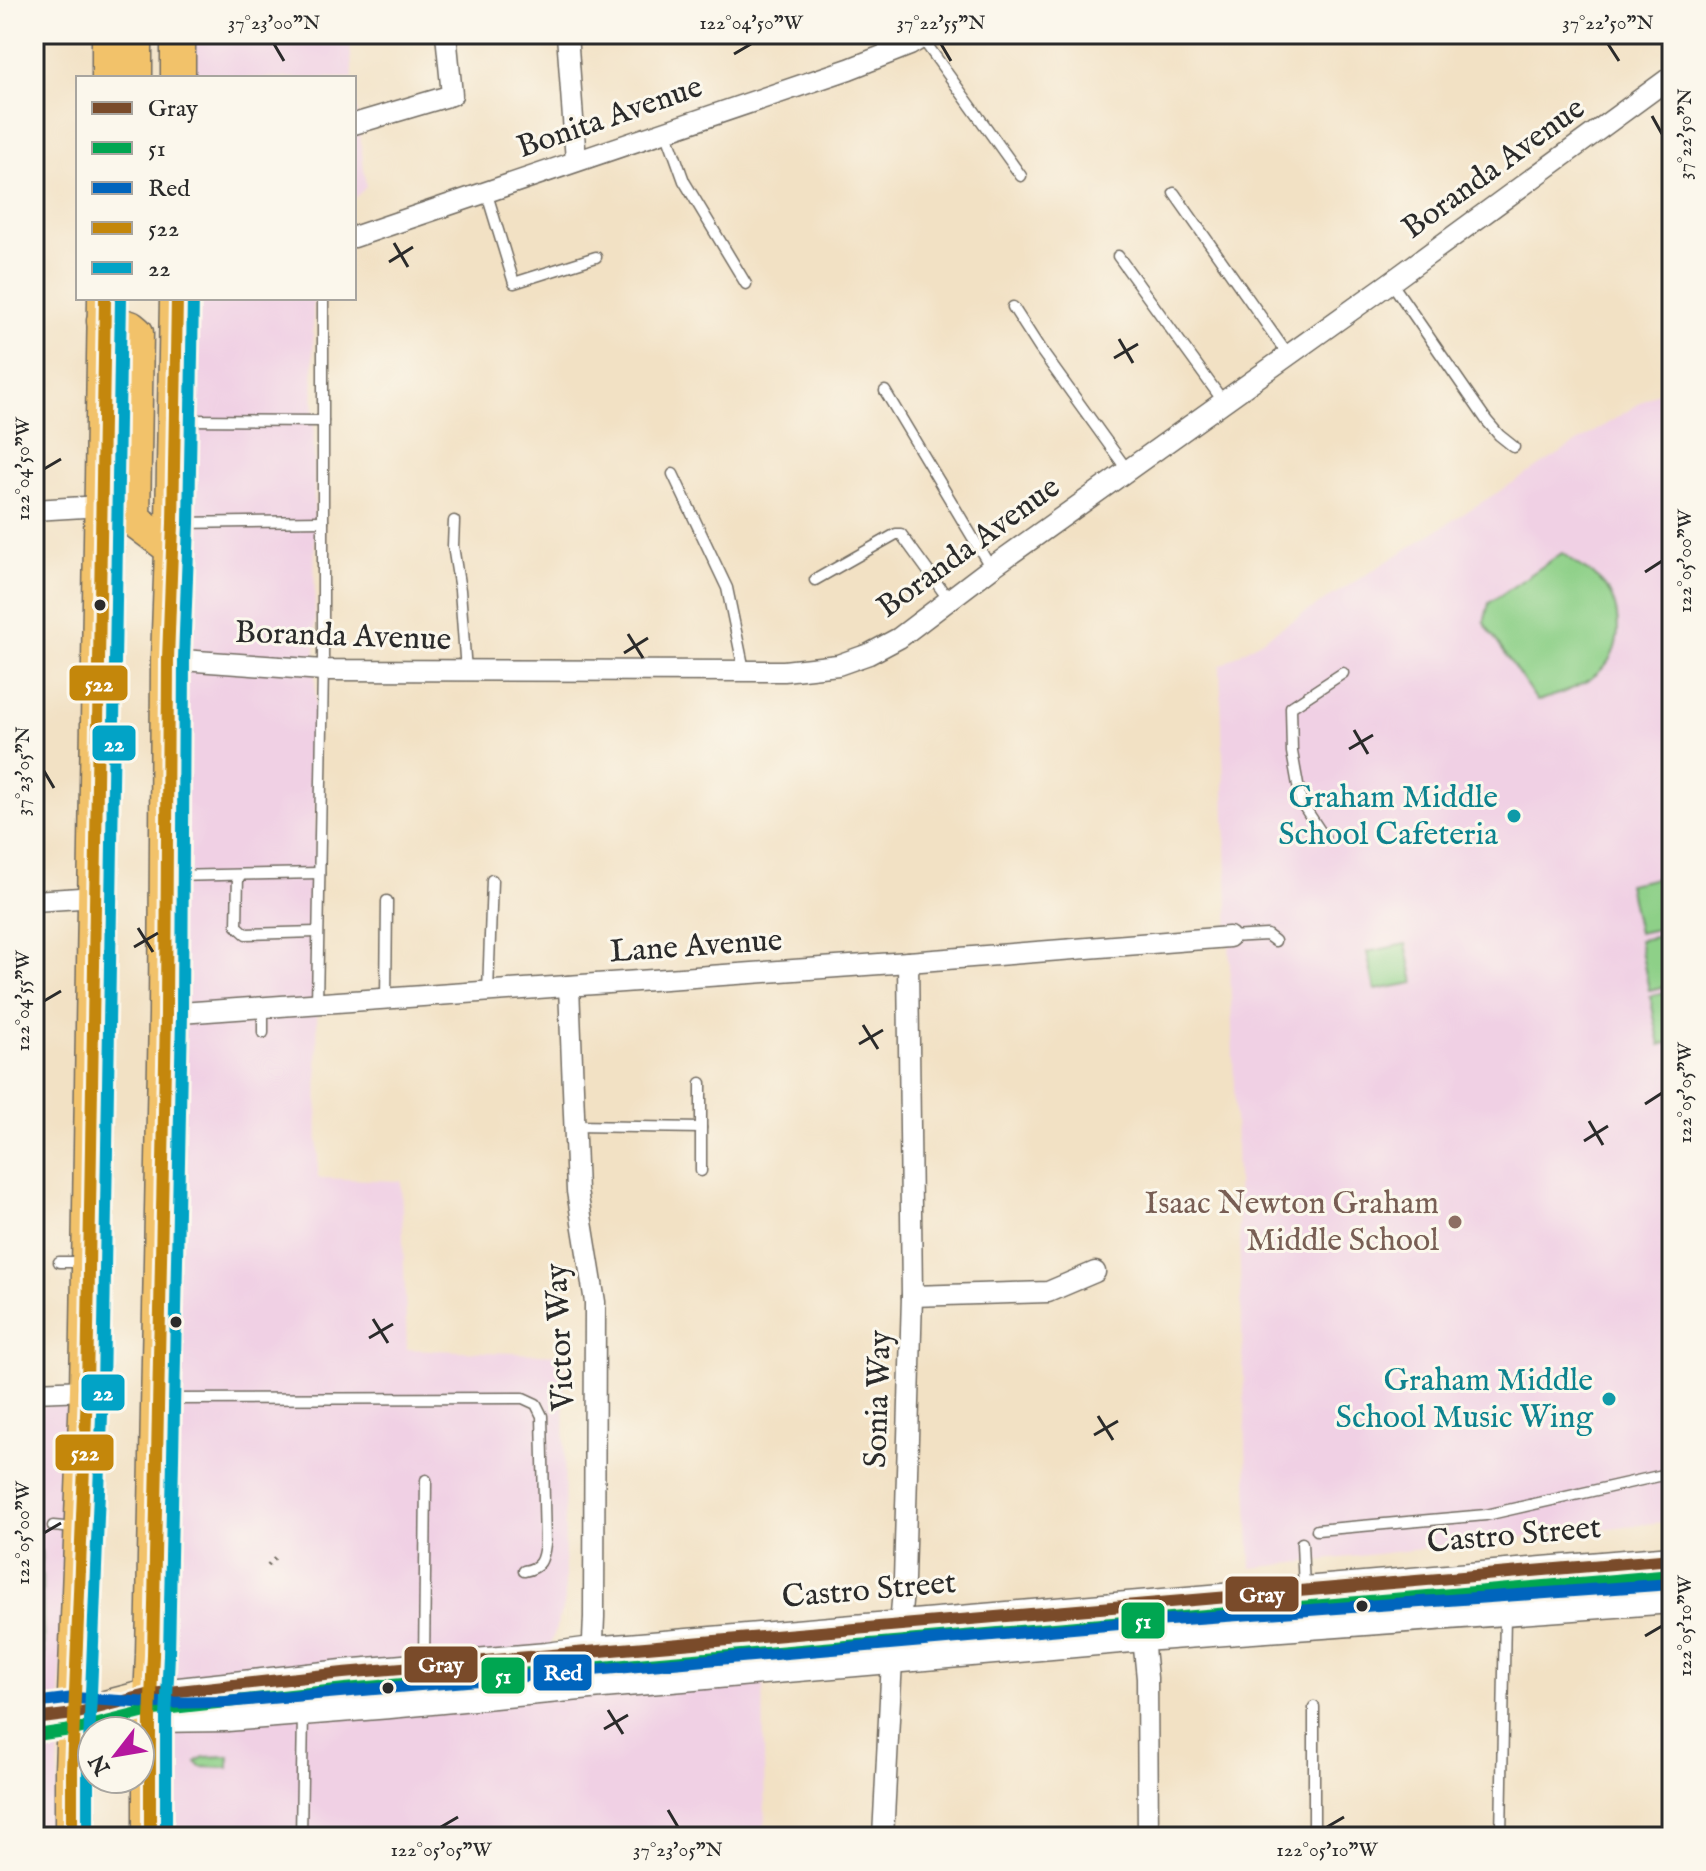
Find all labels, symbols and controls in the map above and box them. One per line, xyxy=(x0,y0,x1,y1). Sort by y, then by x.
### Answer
text: 37°23'00"N xyxy=(228,11,320,36)
text: 122°04'50"W xyxy=(699,11,804,36)
text: 37°22'55"N xyxy=(896,11,986,36)
text: 37°22'50"N xyxy=(1562,11,1654,36)
street label: Bonita Avenue xyxy=(512,67,708,169)
legend xyxy=(76,76,356,300)
text: 37°22'50"N xyxy=(1673,88,1698,180)
street label: Boranda Avenue xyxy=(1394,89,1594,249)
text: Gray xyxy=(148,94,198,125)
text: 51 xyxy=(148,134,166,165)
text: Red xyxy=(148,174,190,205)
text: 522 xyxy=(148,214,179,245)
text: 22 xyxy=(148,254,171,285)
text: 122°04'50"W xyxy=(11,416,36,521)
street label: Boranda Avenue xyxy=(869,468,1069,628)
text: 122°05'00"W xyxy=(1673,508,1698,613)
unlabelled marker xyxy=(92,597,108,613)
street label: Boranda Avenue xyxy=(234,613,452,661)
line badge: 522 xyxy=(68,664,129,702)
text: 522 xyxy=(85,671,113,699)
line badge: 22 xyxy=(91,724,137,762)
text: 37°23'05"N xyxy=(11,726,36,816)
text: 22 xyxy=(104,731,124,759)
place label: Graham Middle School Cafeteria xyxy=(1278,778,1498,856)
marker: Graham Middle School Cafeteria xyxy=(1505,807,1523,825)
street label: Lane Avenue xyxy=(608,921,784,973)
text: 122°04'55"W xyxy=(11,949,36,1052)
text: 122°05'05"W xyxy=(1673,1041,1698,1144)
place label: Isaac Newton Graham Middle School xyxy=(1144,1184,1439,1262)
marker: Isaac Newton Graham Middle School xyxy=(1446,1213,1464,1231)
street label: Victor Way xyxy=(537,1262,585,1413)
unlabelled marker xyxy=(168,1314,184,1330)
street label: Sonia Way xyxy=(856,1329,902,1469)
place label: Graham Middle School Music Wing xyxy=(1336,1361,1594,1439)
line badge: 22 xyxy=(80,1373,126,1412)
text: 22 xyxy=(93,1380,113,1408)
marker: Graham Middle School Music Wing xyxy=(1600,1390,1618,1408)
line badge: 522 xyxy=(54,1433,115,1472)
text: 522 xyxy=(71,1440,99,1468)
text: 122°05'00"W xyxy=(11,1480,36,1585)
street label: Castro Street xyxy=(1425,1508,1603,1564)
street label: Castro Street xyxy=(780,1563,958,1619)
text: 122°05'10"W xyxy=(1673,1574,1698,1677)
line badge: Gray xyxy=(1224,1575,1300,1613)
text: Gray xyxy=(1239,1582,1286,1610)
unlabelled marker xyxy=(1354,1598,1370,1614)
line badge: 51 xyxy=(1120,1601,1166,1640)
text: 51 xyxy=(1135,1608,1151,1636)
line badge: Gray xyxy=(403,1645,479,1684)
text: Gray xyxy=(418,1652,465,1680)
line badge: Red xyxy=(532,1653,593,1692)
line badge: 51 xyxy=(480,1656,526,1695)
text: Red xyxy=(544,1660,583,1688)
text: 51 xyxy=(495,1663,511,1691)
unlabelled marker xyxy=(380,1680,396,1696)
north arrow xyxy=(76,1715,156,1795)
text: N xyxy=(84,1749,118,1781)
text: 122°05'05"W xyxy=(390,1838,493,1863)
text: 37°23'05"N xyxy=(633,1838,723,1863)
text: 122°05'10"W xyxy=(1276,1838,1379,1863)

